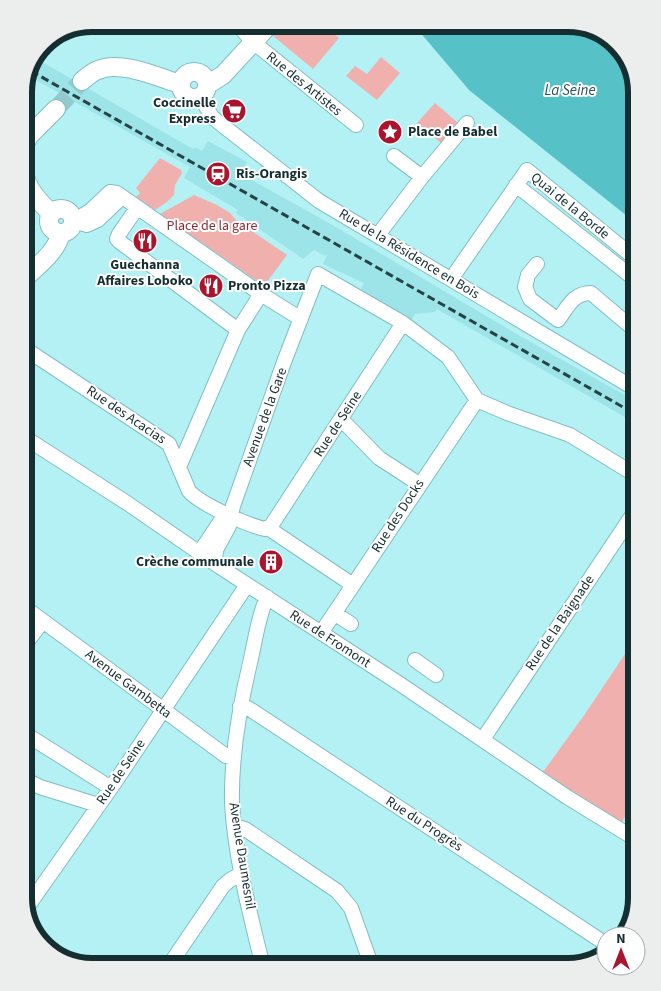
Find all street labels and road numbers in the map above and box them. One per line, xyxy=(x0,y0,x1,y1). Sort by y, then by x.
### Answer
street label: Rue des Artistes xyxy=(262,47,346,121)
street label: Quai de la Borde xyxy=(526,168,614,244)
street label: Rue de la Résidence en Bois xyxy=(335,204,483,304)
street label: Avenue de la Gare xyxy=(238,365,292,469)
street label: Rue des Acacias xyxy=(82,381,170,449)
street label: Rue de Seine xyxy=(309,387,367,461)
street label: Rue des Docks xyxy=(367,475,429,557)
street label: Rue de la Baignade xyxy=(521,571,599,675)
street label: Rue de Fromont xyxy=(285,605,375,673)
street label: Avenue Gambetta xyxy=(81,645,175,723)
street label: Rue de Seine xyxy=(92,735,150,809)
street label: Rue du Progrès xyxy=(382,792,467,857)
street label: Avenue Daumesnil xyxy=(224,801,260,911)

